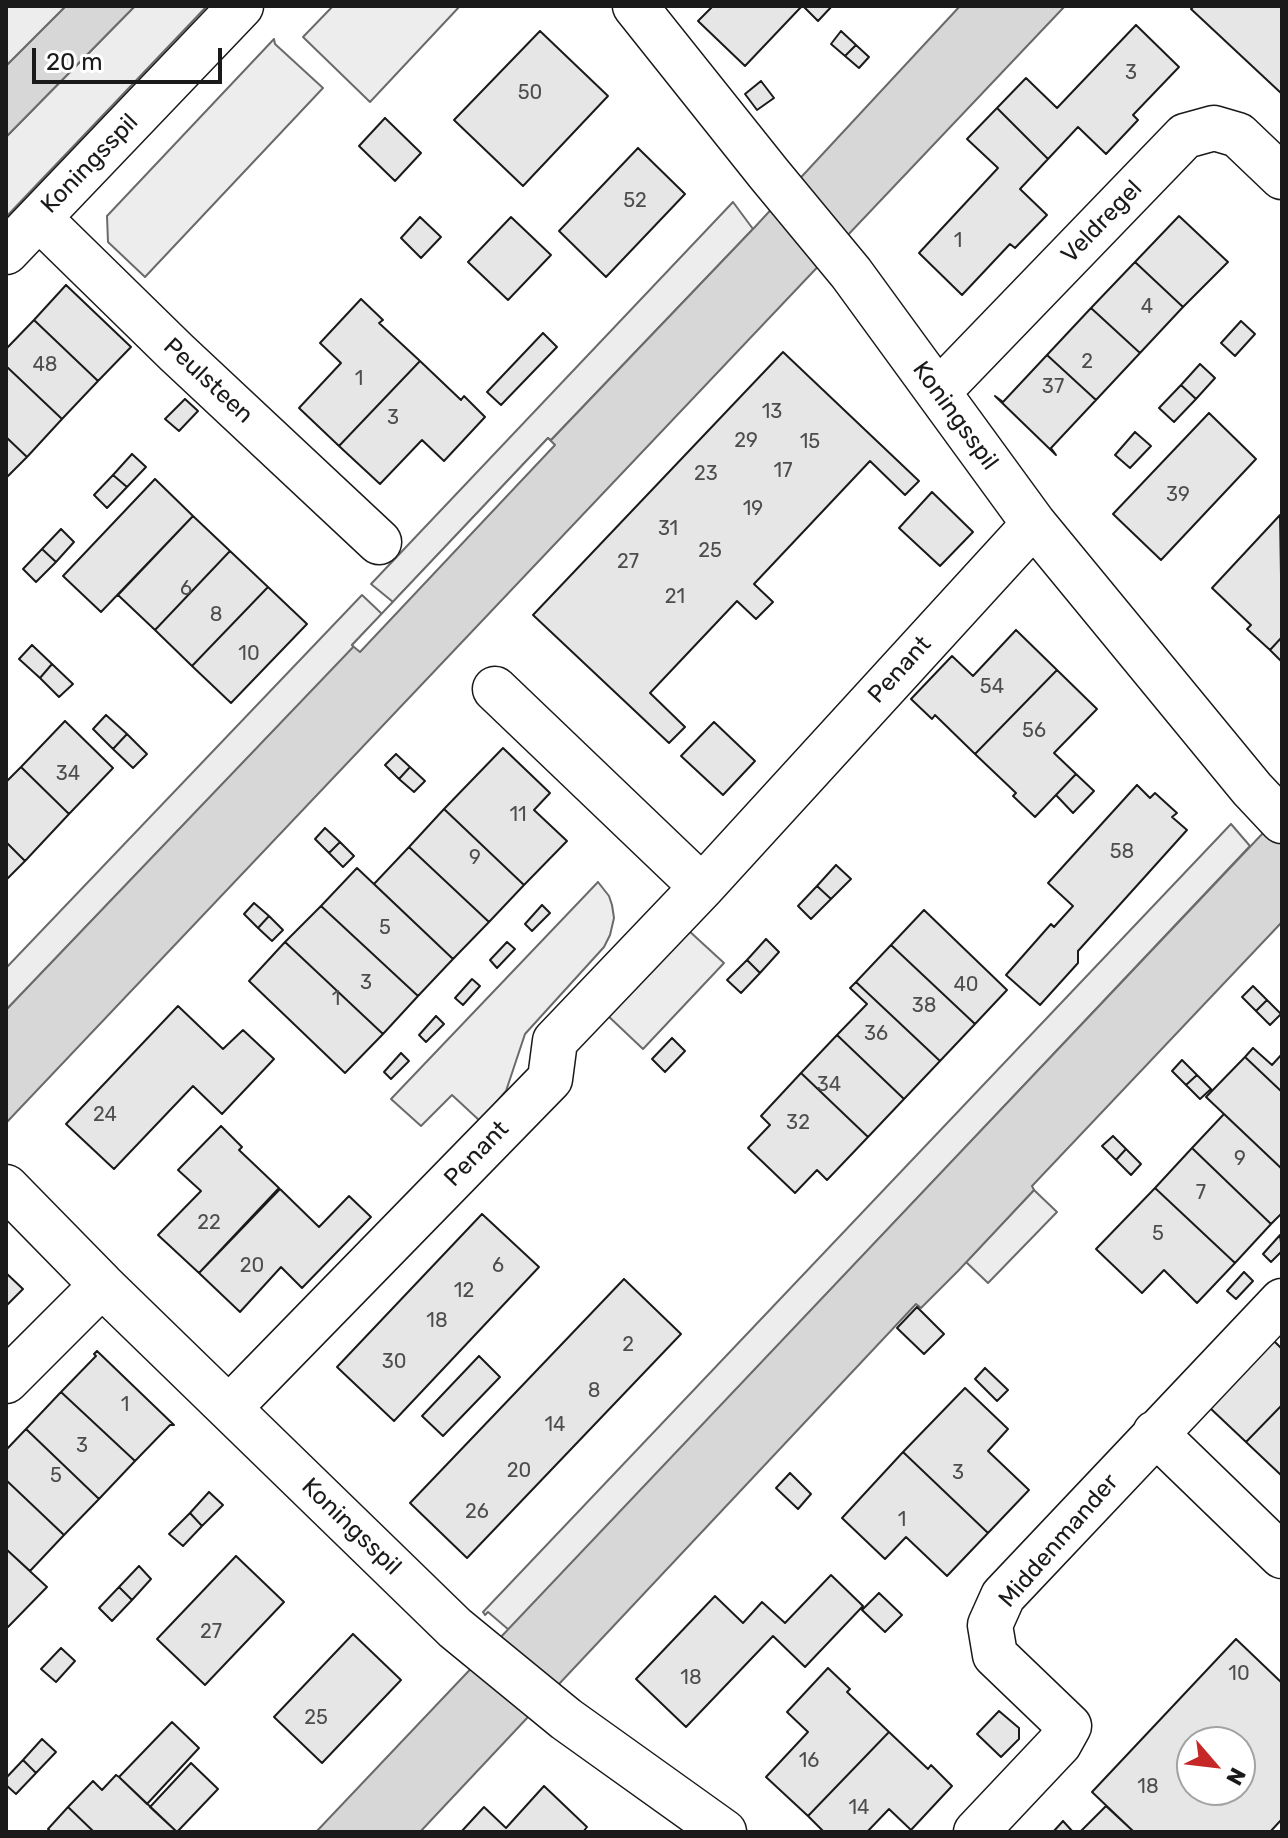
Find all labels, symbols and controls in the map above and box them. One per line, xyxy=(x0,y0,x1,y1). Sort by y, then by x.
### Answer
scale bar xyxy=(36,32,226,82)
text: 20 m xyxy=(46,48,103,76)
house number: 3 xyxy=(1125,61,1137,85)
house number: 50 xyxy=(518,81,542,105)
street label: Koningsspil xyxy=(35,108,145,220)
street label: Veldregel xyxy=(1056,175,1148,269)
house number: 52 xyxy=(623,189,647,213)
house number: 1 xyxy=(954,229,962,253)
house number: 4 xyxy=(1141,295,1153,319)
street label: Peulsteen xyxy=(157,332,259,430)
house number: 2 xyxy=(1081,350,1093,374)
house number: 48 xyxy=(32,353,58,377)
street label: Koningsspil xyxy=(906,356,1004,476)
house number: 1 xyxy=(355,367,363,391)
house number: 37 xyxy=(1042,375,1064,399)
house number: 13 xyxy=(762,400,782,424)
house number: 3 xyxy=(387,406,399,430)
house number: 29 xyxy=(734,429,758,453)
house number: 15 xyxy=(800,430,820,454)
house number: 17 xyxy=(774,459,792,483)
house number: 23 xyxy=(694,462,718,486)
house number: 39 xyxy=(1166,483,1190,507)
house number: 19 xyxy=(743,497,763,521)
house number: 31 xyxy=(658,517,678,541)
house number: 25 xyxy=(698,539,722,563)
house number: 27 xyxy=(617,550,639,574)
house number: 6 xyxy=(180,577,192,601)
house number: 21 xyxy=(665,585,685,609)
house number: 8 xyxy=(210,603,222,627)
street label: Penant xyxy=(862,631,938,709)
house number: 10 xyxy=(238,642,260,666)
house number: 54 xyxy=(980,675,1004,699)
house number: 56 xyxy=(1022,719,1046,743)
house number: 34 xyxy=(56,762,80,786)
house number: 11 xyxy=(509,803,527,827)
house number: 58 xyxy=(1110,840,1134,864)
house number: 9 xyxy=(469,846,481,870)
house number: 5 xyxy=(379,916,391,940)
house number: 3 xyxy=(360,971,372,995)
house number: 40 xyxy=(953,973,979,997)
house number: 1 xyxy=(332,987,340,1011)
house number: 38 xyxy=(912,994,936,1018)
house number: 36 xyxy=(864,1022,888,1046)
house number: 34 xyxy=(817,1073,841,1097)
house number: 24 xyxy=(93,1103,117,1127)
house number: 32 xyxy=(786,1111,810,1135)
street label: Penant xyxy=(439,1115,515,1193)
house number: 9 xyxy=(1234,1147,1246,1171)
house number: 7 xyxy=(1196,1181,1206,1205)
house number: 22 xyxy=(197,1211,221,1235)
house number: 5 xyxy=(1152,1222,1164,1246)
house number: 20 xyxy=(240,1254,264,1278)
house number: 6 xyxy=(492,1254,504,1278)
house number: 12 xyxy=(454,1279,474,1303)
house number: 18 xyxy=(426,1309,448,1333)
house number: 2 xyxy=(622,1333,634,1357)
house number: 30 xyxy=(382,1350,406,1374)
house number: 8 xyxy=(588,1379,600,1403)
house number: 1 xyxy=(121,1393,129,1417)
house number: 14 xyxy=(545,1413,565,1437)
house number: 3 xyxy=(76,1434,88,1458)
house number: 20 xyxy=(507,1459,531,1483)
house number: 3 xyxy=(952,1461,964,1485)
house number: 5 xyxy=(50,1464,62,1488)
street label: Middenmander xyxy=(993,1468,1125,1614)
street label: Koningsspil xyxy=(295,1472,407,1582)
house number: 26 xyxy=(465,1500,489,1524)
house number: 1 xyxy=(898,1508,906,1532)
house number: 27 xyxy=(200,1620,222,1644)
house number: 10 xyxy=(1228,1662,1250,1686)
house number: 18 xyxy=(680,1666,702,1690)
house number: 25 xyxy=(304,1706,328,1730)
north arrow xyxy=(1176,1726,1256,1806)
house number: 16 xyxy=(799,1749,819,1773)
text: N xyxy=(1220,1763,1252,1790)
house number: 18 xyxy=(1137,1775,1159,1799)
house number: 14 xyxy=(849,1796,869,1820)

